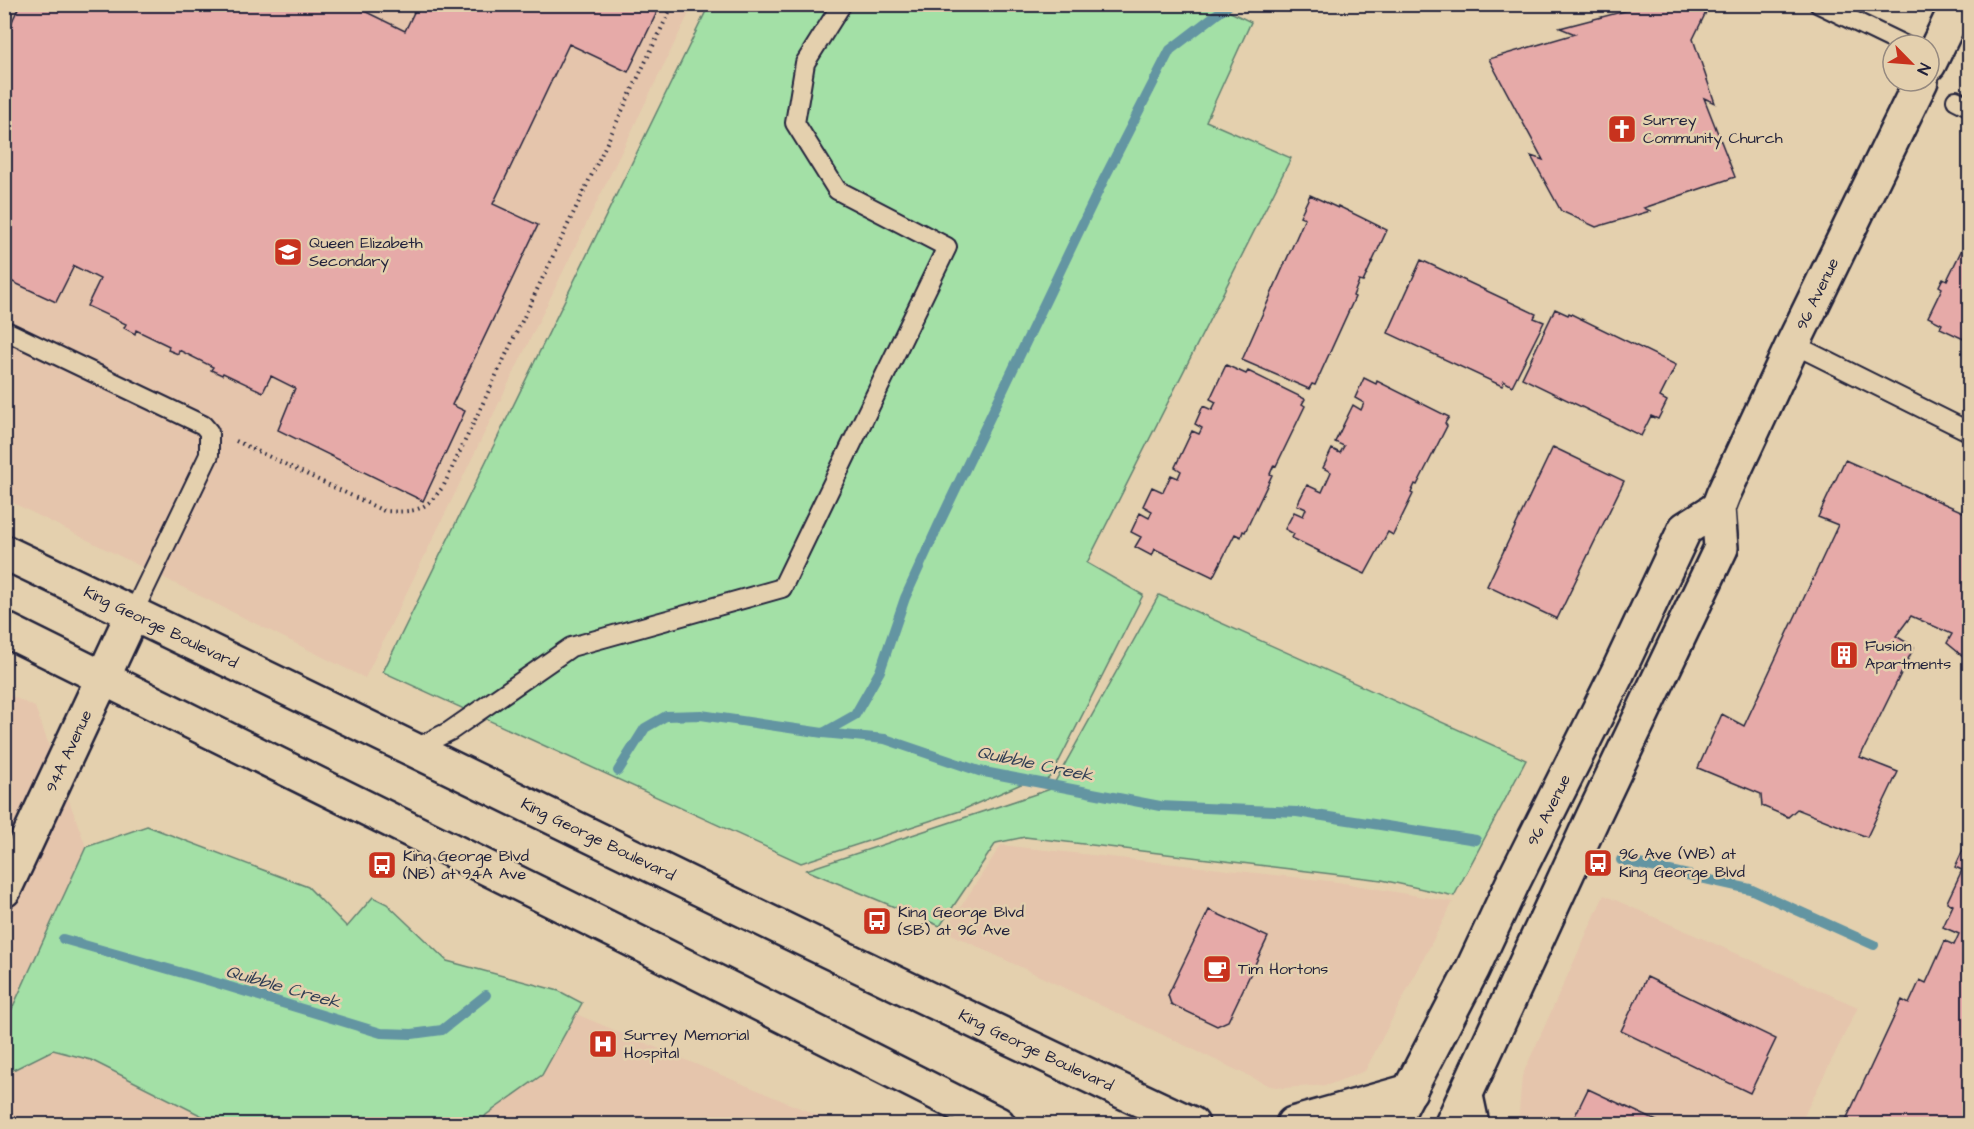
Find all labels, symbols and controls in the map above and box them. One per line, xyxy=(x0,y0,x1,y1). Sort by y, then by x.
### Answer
north arrow xyxy=(1881,33,1941,93)
text: N xyxy=(1912,60,1936,78)
place label: Surrey Community Church xyxy=(1643,109,1783,150)
church icon: Surrey Community Church xyxy=(1606,113,1638,145)
place label: Queen Elizabeth Secondary xyxy=(309,232,423,273)
school or university icon: Queen Elizabeth Secondary xyxy=(272,236,304,268)
street label: 96 Avenue xyxy=(1791,254,1844,334)
street label: King George Boulevard xyxy=(80,581,242,674)
place label: Fusion Apartments xyxy=(1865,635,1951,675)
building icon: Fusion Apartments xyxy=(1828,639,1860,671)
street label: 94A Avenue xyxy=(40,706,97,796)
water label: Quibble Creek xyxy=(975,740,1096,789)
street label: 96 Avenue xyxy=(1522,770,1576,850)
street label: King George Boulevard xyxy=(517,793,679,886)
place label: 96 Ave (WB) at King George Blvd xyxy=(1619,843,1745,884)
place label: King George Blvd (NB) at 94A Ave xyxy=(403,845,529,885)
bus stop icon: 96 Ave (WB) at King George Blvd xyxy=(1582,847,1614,879)
bus stop icon: King George Blvd (NB) at 94A Ave xyxy=(366,849,398,881)
place label: King George Blvd (SB) at 96 Ave xyxy=(898,901,1024,941)
bus stop icon: King George Blvd (SB) at 96 Ave xyxy=(861,905,893,937)
cafe icon: Tim Hortons xyxy=(1201,953,1233,985)
place label: Tim Hortons xyxy=(1238,958,1328,980)
water label: Quibble Creek xyxy=(223,959,344,1016)
street label: King George Boulevard xyxy=(955,1004,1117,1096)
place label: Surrey Memorial Hospital xyxy=(624,1024,749,1064)
hospital icon: Surrey Memorial Hospital xyxy=(587,1028,619,1060)

